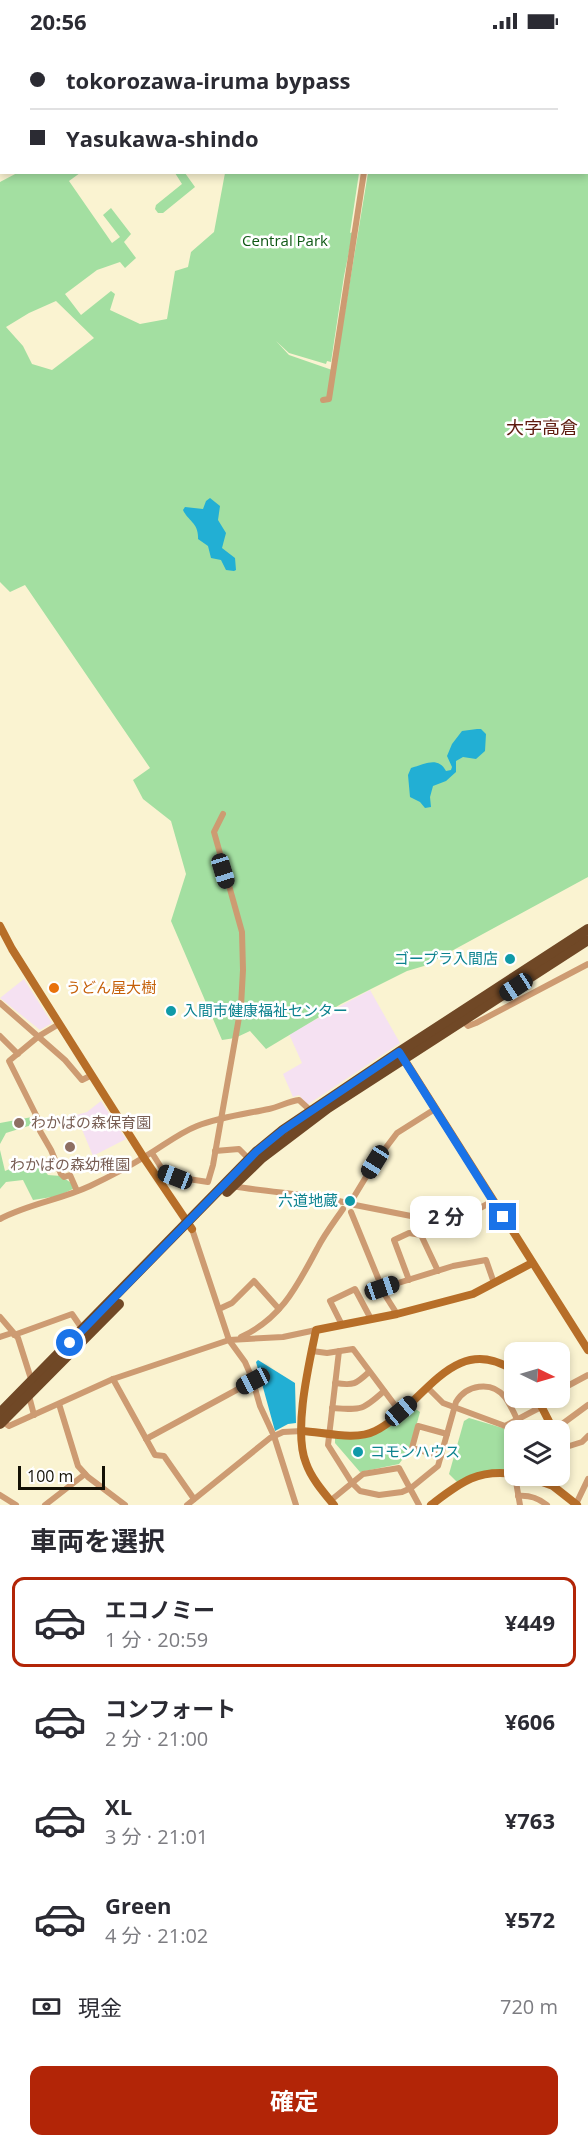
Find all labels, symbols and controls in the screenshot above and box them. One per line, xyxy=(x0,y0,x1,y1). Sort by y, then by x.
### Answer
text: 20:56 xyxy=(30,6,87,36)
text: tokorozawa-iruma bypass xyxy=(66,65,351,95)
text: Yasukawa-shindo xyxy=(66,123,259,153)
park label: Central Park xyxy=(242,230,328,250)
district label: 大字高倉 xyxy=(506,415,578,439)
car xyxy=(209,851,237,891)
place label: ゴープラ入間店 xyxy=(394,948,498,968)
marker: ゴープラ入間店 xyxy=(503,952,517,966)
car xyxy=(496,970,536,1004)
place label: うどん屋大樹 xyxy=(66,977,156,997)
marker: うどん屋大樹 xyxy=(47,981,61,995)
place label: 入間市健康福祉センター xyxy=(183,1000,348,1020)
marker: 入間市健康福祉センター xyxy=(164,1004,178,1018)
place label: わかばの森保育園 xyxy=(31,1112,151,1132)
marker: わかばの森保育園 xyxy=(12,1116,26,1130)
marker: わかばの森幼稚園 xyxy=(63,1140,77,1154)
car xyxy=(358,1142,392,1182)
place label: わかばの森幼稚園 xyxy=(10,1154,130,1174)
car xyxy=(155,1162,195,1192)
place label: 六道地蔵 xyxy=(278,1190,338,1210)
marker: 六道地蔵 xyxy=(343,1194,357,1208)
callout: 2 分 xyxy=(410,1196,482,1238)
text: 2 分 xyxy=(428,1203,464,1230)
route end xyxy=(489,1203,516,1230)
car xyxy=(362,1274,402,1302)
route start xyxy=(56,1329,83,1356)
north arrow xyxy=(504,1342,570,1408)
map controls xyxy=(504,1342,570,1486)
car xyxy=(233,1365,273,1397)
car xyxy=(381,1393,421,1429)
button: layers xyxy=(504,1420,570,1486)
place label: コモンハウス xyxy=(370,1441,460,1461)
marker: コモンハウス xyxy=(351,1445,365,1459)
scale bar xyxy=(18,1463,105,1490)
text: 100 m xyxy=(27,1465,73,1487)
text: 車両を選択 xyxy=(30,1522,165,1559)
text: エコノミー xyxy=(105,1594,215,1624)
icon: car xyxy=(33,1595,87,1649)
text: ¥449 xyxy=(505,1607,555,1637)
text: 1 分 · 20:59 xyxy=(105,1626,208,1653)
text: コンフォート xyxy=(105,1693,236,1723)
icon: car xyxy=(33,1694,87,1748)
text: ¥606 xyxy=(505,1706,555,1736)
text: 2 分 · 21:00 xyxy=(105,1725,208,1752)
text: XL xyxy=(105,1791,132,1821)
icon: car xyxy=(33,1793,87,1847)
text: ¥763 xyxy=(505,1805,555,1835)
text: 3 分 · 21:01 xyxy=(105,1823,208,1850)
text: Green xyxy=(105,1890,171,1920)
icon: car xyxy=(33,1892,87,1946)
text: ¥572 xyxy=(505,1904,555,1934)
text: 4 分 · 21:02 xyxy=(105,1922,208,1949)
icon: cash xyxy=(30,1990,63,2023)
text: 現金 xyxy=(78,1992,122,2022)
text: 720 m xyxy=(500,1993,558,2020)
button: 確定 xyxy=(30,2066,558,2135)

